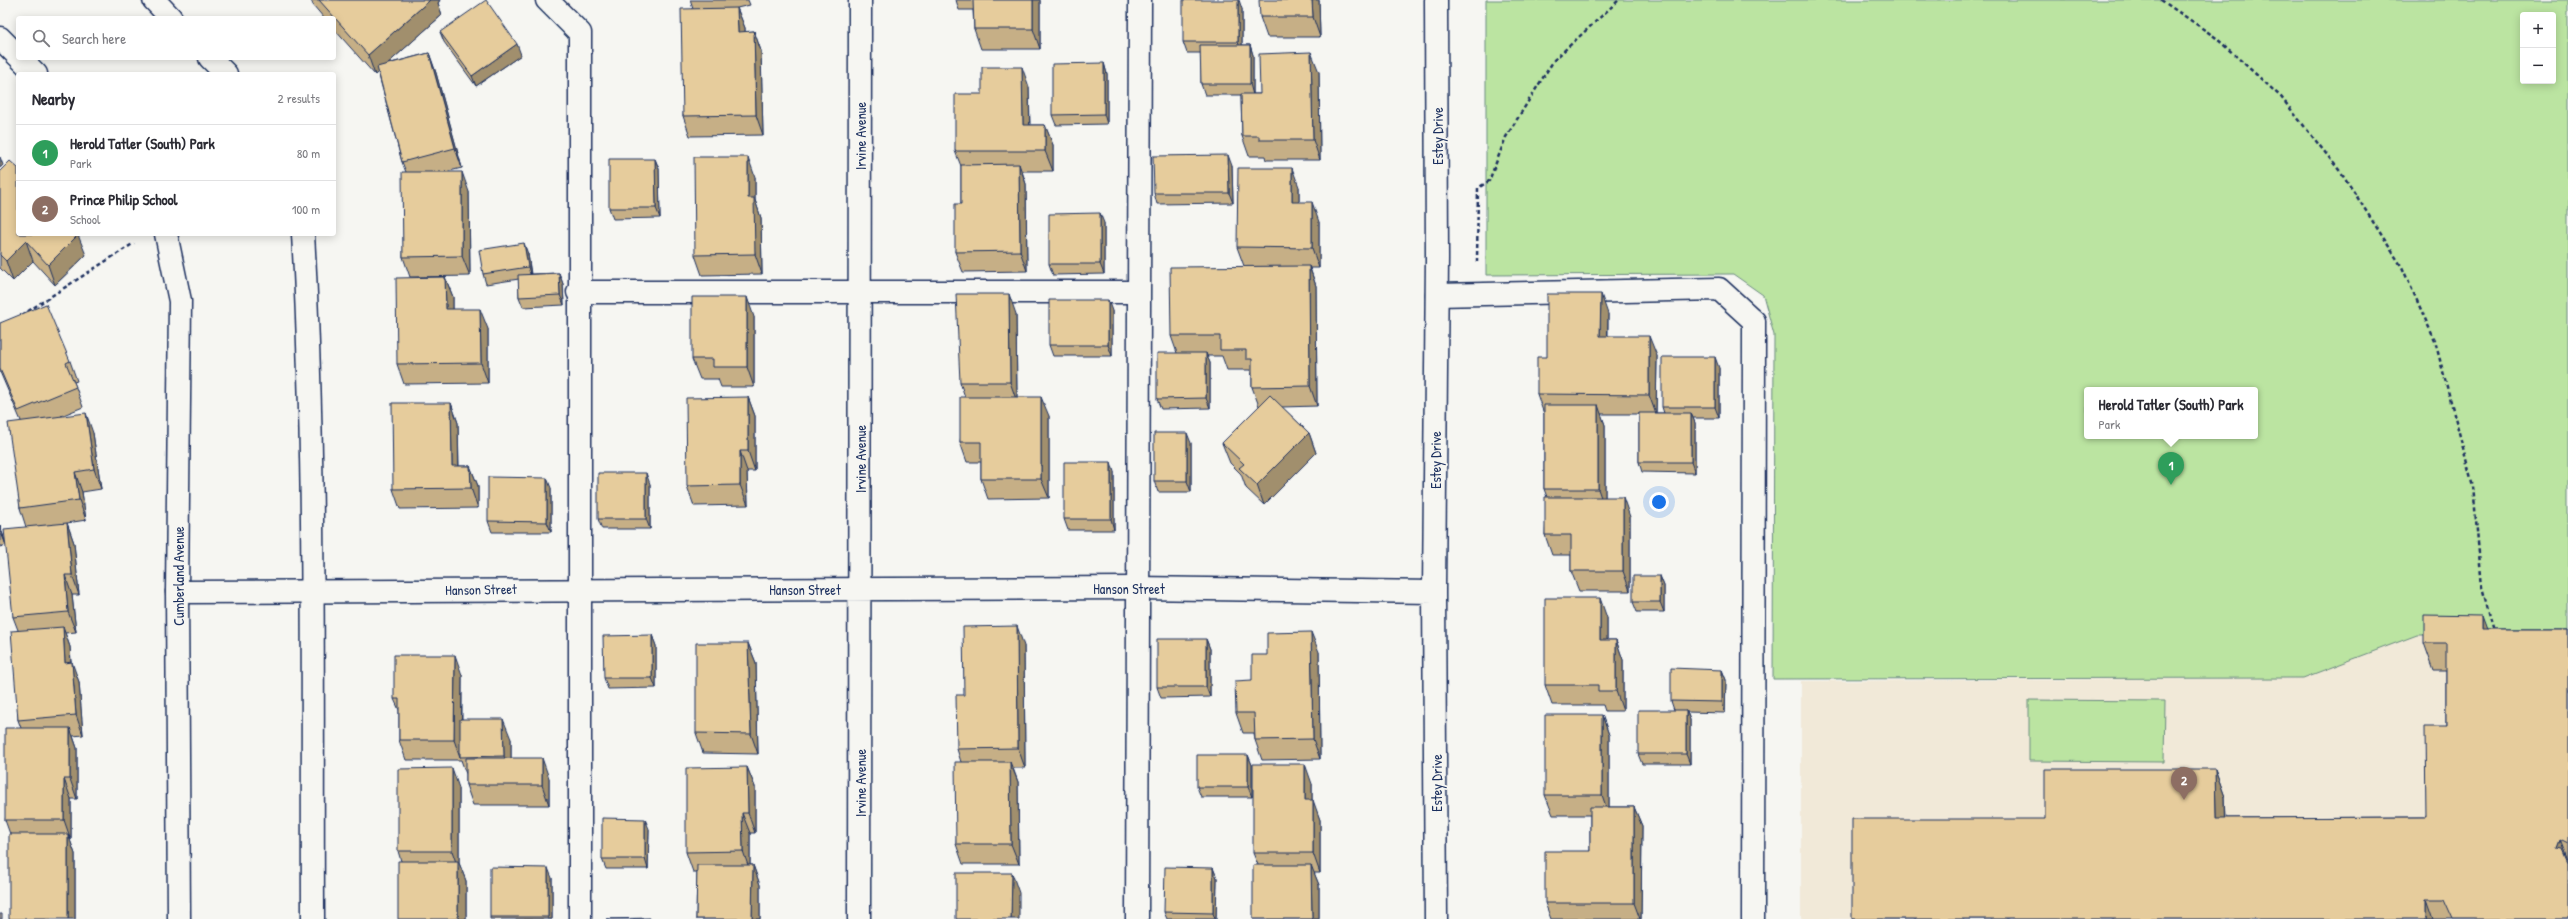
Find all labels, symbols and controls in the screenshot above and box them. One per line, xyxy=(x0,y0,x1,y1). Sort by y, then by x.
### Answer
map controls xyxy=(2520,12,2556,84)
button: + xyxy=(2520,12,2556,48)
search box xyxy=(16,16,336,60)
icon: search xyxy=(30,27,52,49)
text: Search here xyxy=(62,28,126,49)
button: − xyxy=(2520,48,2556,84)
text: Nearby xyxy=(32,87,75,110)
text: 2 results xyxy=(278,89,320,107)
street label: Irvine Avenue xyxy=(851,102,870,170)
street label: Estey Drive xyxy=(1428,107,1448,165)
text: Herold Tatler (South) Park xyxy=(70,133,215,154)
text: 1 xyxy=(43,144,47,162)
text: 80 m xyxy=(297,144,320,162)
text: Park xyxy=(70,154,92,172)
text: Prince Philip School xyxy=(70,189,178,210)
text: 2 xyxy=(42,200,48,218)
text: 100 m xyxy=(292,200,320,218)
text: School xyxy=(70,210,100,228)
popup xyxy=(2084,387,2258,439)
text: Herold Tatler (South) Park xyxy=(2099,394,2243,415)
text: Park xyxy=(2099,415,2120,433)
street label: Irvine Avenue xyxy=(851,425,870,493)
street label: Estey Drive xyxy=(1426,431,1446,489)
pin: 1 xyxy=(2158,452,2184,485)
your location xyxy=(1649,492,1669,512)
street label: Cumberland Avenue xyxy=(169,526,188,626)
street label: Hanson Street xyxy=(445,579,517,599)
street label: Hanson Street xyxy=(1093,579,1165,598)
street label: Hanson Street xyxy=(769,580,841,599)
street label: Irvine Avenue xyxy=(851,749,870,817)
street label: Estey Drive xyxy=(1427,754,1447,812)
pin: 2 xyxy=(2171,767,2197,800)

